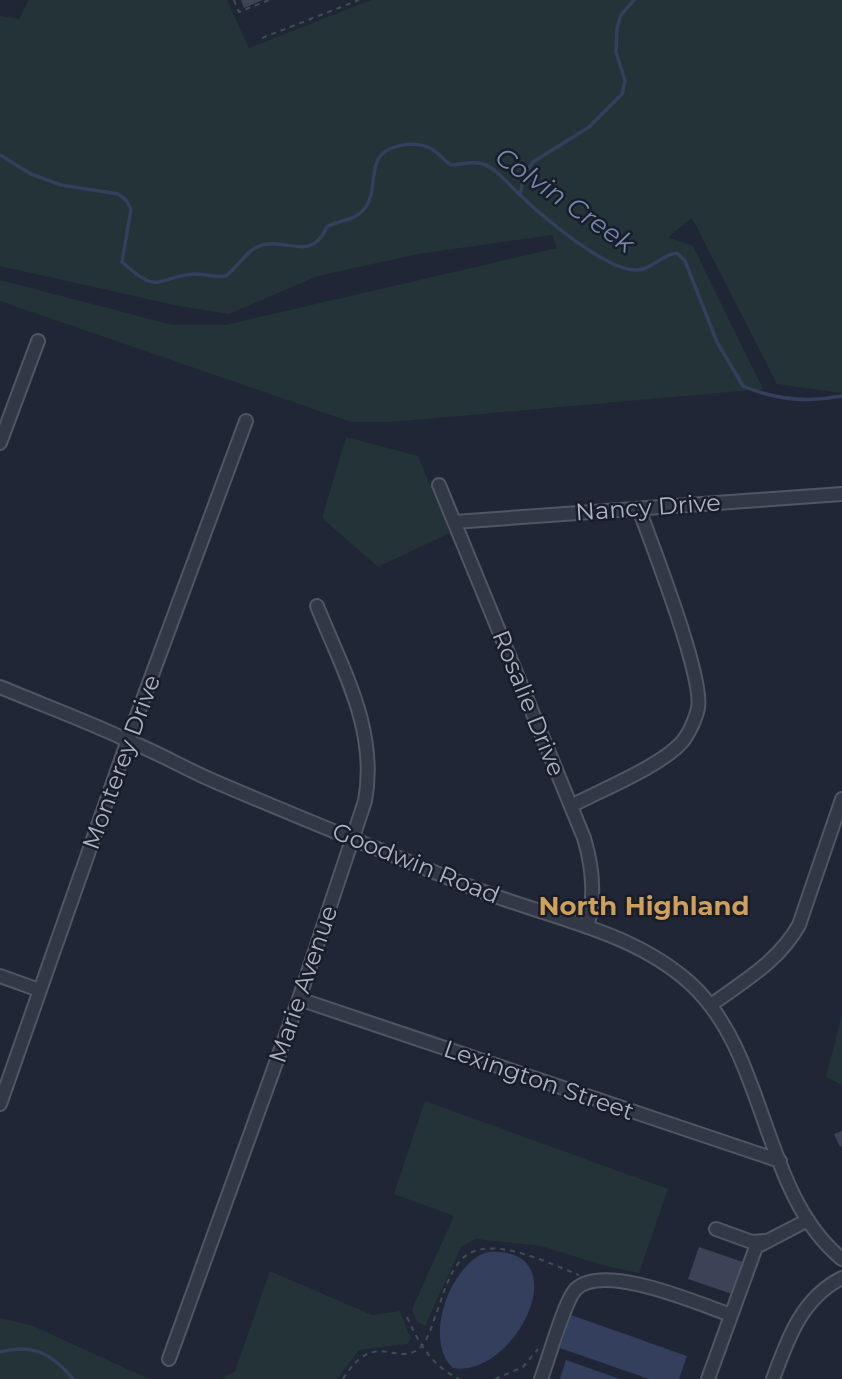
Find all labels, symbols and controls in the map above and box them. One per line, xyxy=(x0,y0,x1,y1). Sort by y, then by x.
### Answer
water label: Colvin Creek xyxy=(489,140,642,261)
street label: Nancy Drive xyxy=(574,487,722,527)
street label: Rosalie Drive xyxy=(487,626,571,780)
street label: Monterey Drive xyxy=(76,671,166,853)
street label: Goodwin Road xyxy=(328,816,504,910)
district label: North Highland xyxy=(538,890,750,922)
street label: Marie Avenue xyxy=(263,902,343,1066)
street label: Lexington Street xyxy=(440,1034,638,1126)

